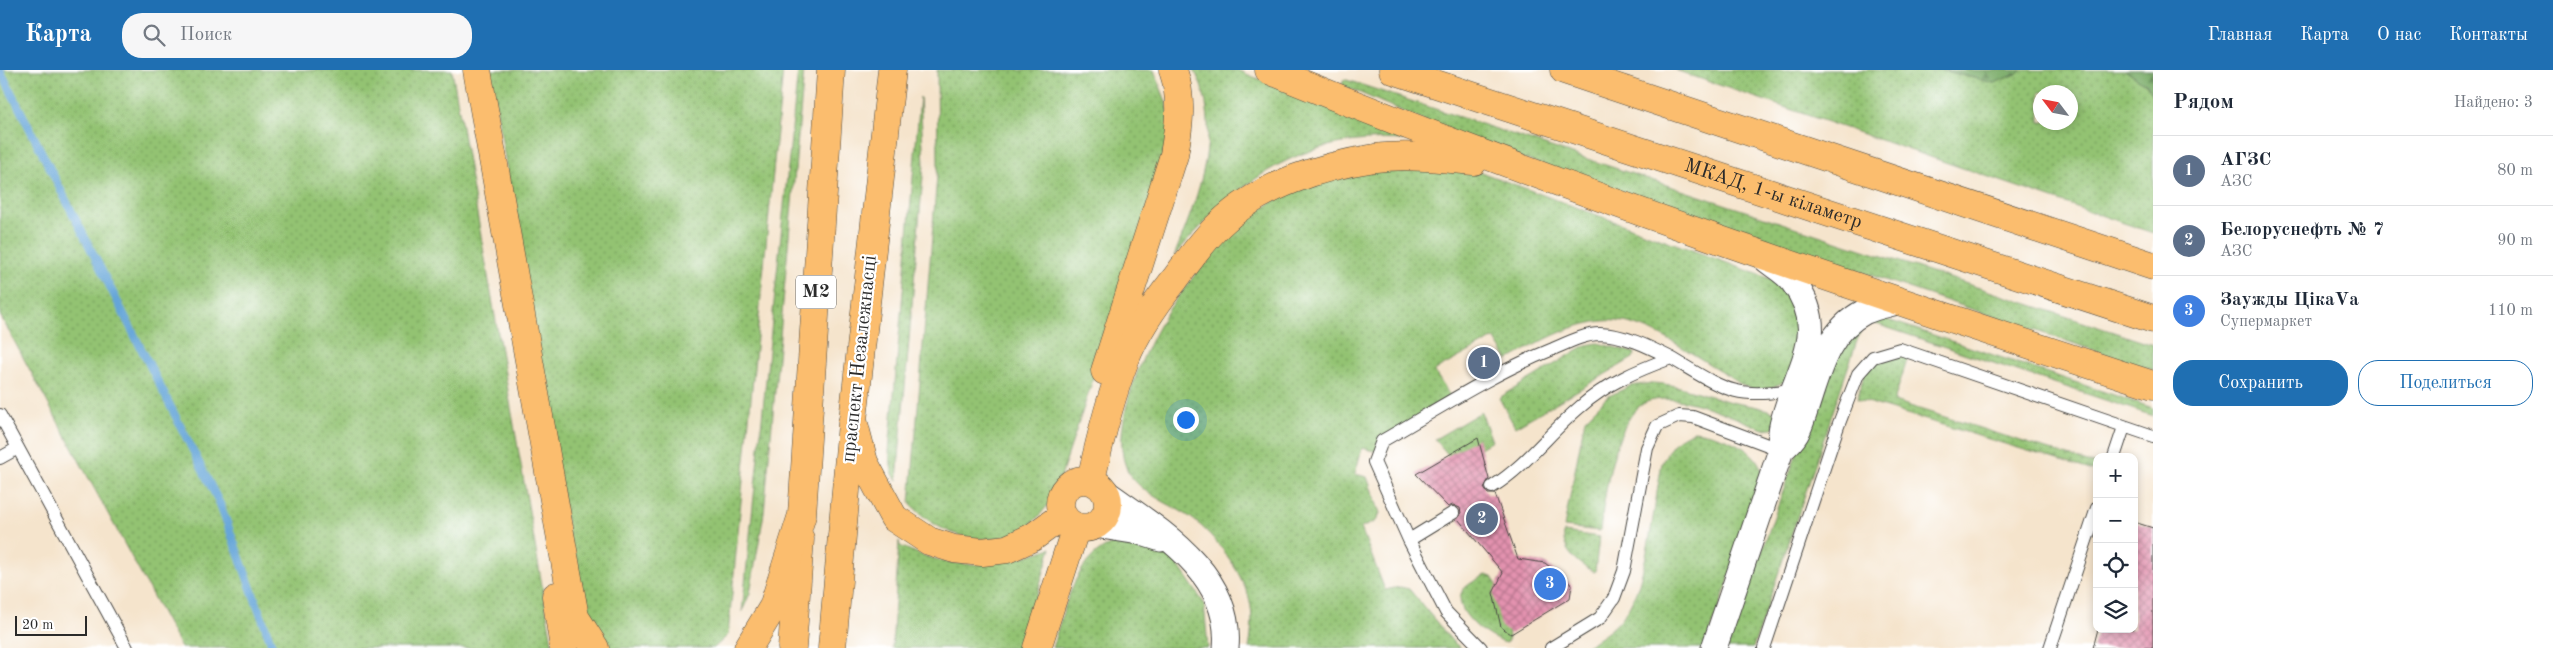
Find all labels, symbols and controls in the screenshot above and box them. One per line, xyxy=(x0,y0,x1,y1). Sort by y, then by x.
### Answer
search box xyxy=(122,13,472,58)
icon: search xyxy=(140,21,168,49)
text: Карта xyxy=(25,23,92,47)
text: Поиск xyxy=(180,26,232,45)
text: Главная xyxy=(2208,26,2272,44)
text: Карта xyxy=(2300,26,2349,44)
text: О нас xyxy=(2377,26,2421,44)
text: Контакты xyxy=(2449,26,2528,44)
north arrow xyxy=(2033,85,2078,130)
text: Рядом xyxy=(2173,92,2234,113)
text: Найдено: 3 xyxy=(2454,95,2533,111)
text: АГЗС xyxy=(2220,151,2271,170)
street label: МКАД, 1-ы кіламетр xyxy=(1682,156,1865,233)
text: 1 xyxy=(2184,163,2194,179)
text: 80 m xyxy=(2497,163,2533,179)
text: АЗС xyxy=(2220,174,2252,190)
text: Белоруснефть № 7 xyxy=(2220,221,2384,240)
text: 2 xyxy=(2184,233,2194,249)
text: 90 m xyxy=(2497,233,2533,249)
text: АЗС xyxy=(2220,244,2252,260)
street label: праспект Незалежнасці xyxy=(839,254,881,464)
road number: М2 xyxy=(796,276,836,308)
text: Заужды ЦікаVа xyxy=(2220,291,2359,310)
text: 3 xyxy=(2184,303,2194,319)
text: 110 m xyxy=(2488,303,2533,319)
text: Супермаркет xyxy=(2220,314,2312,330)
pin: 1 xyxy=(1468,344,1500,382)
button: Сохранить xyxy=(2173,360,2348,406)
button: Поделиться xyxy=(2358,360,2533,406)
your location xyxy=(1173,407,1199,433)
map controls xyxy=(2093,453,2138,633)
button: + xyxy=(2093,453,2138,498)
button: − xyxy=(2093,498,2138,543)
pin: 2 xyxy=(1466,500,1498,538)
button: locate xyxy=(2093,543,2138,588)
pin: 3 xyxy=(1534,565,1566,603)
button: layers xyxy=(2093,588,2138,633)
scale bar xyxy=(15,613,88,636)
text: 20 m xyxy=(22,618,53,632)

